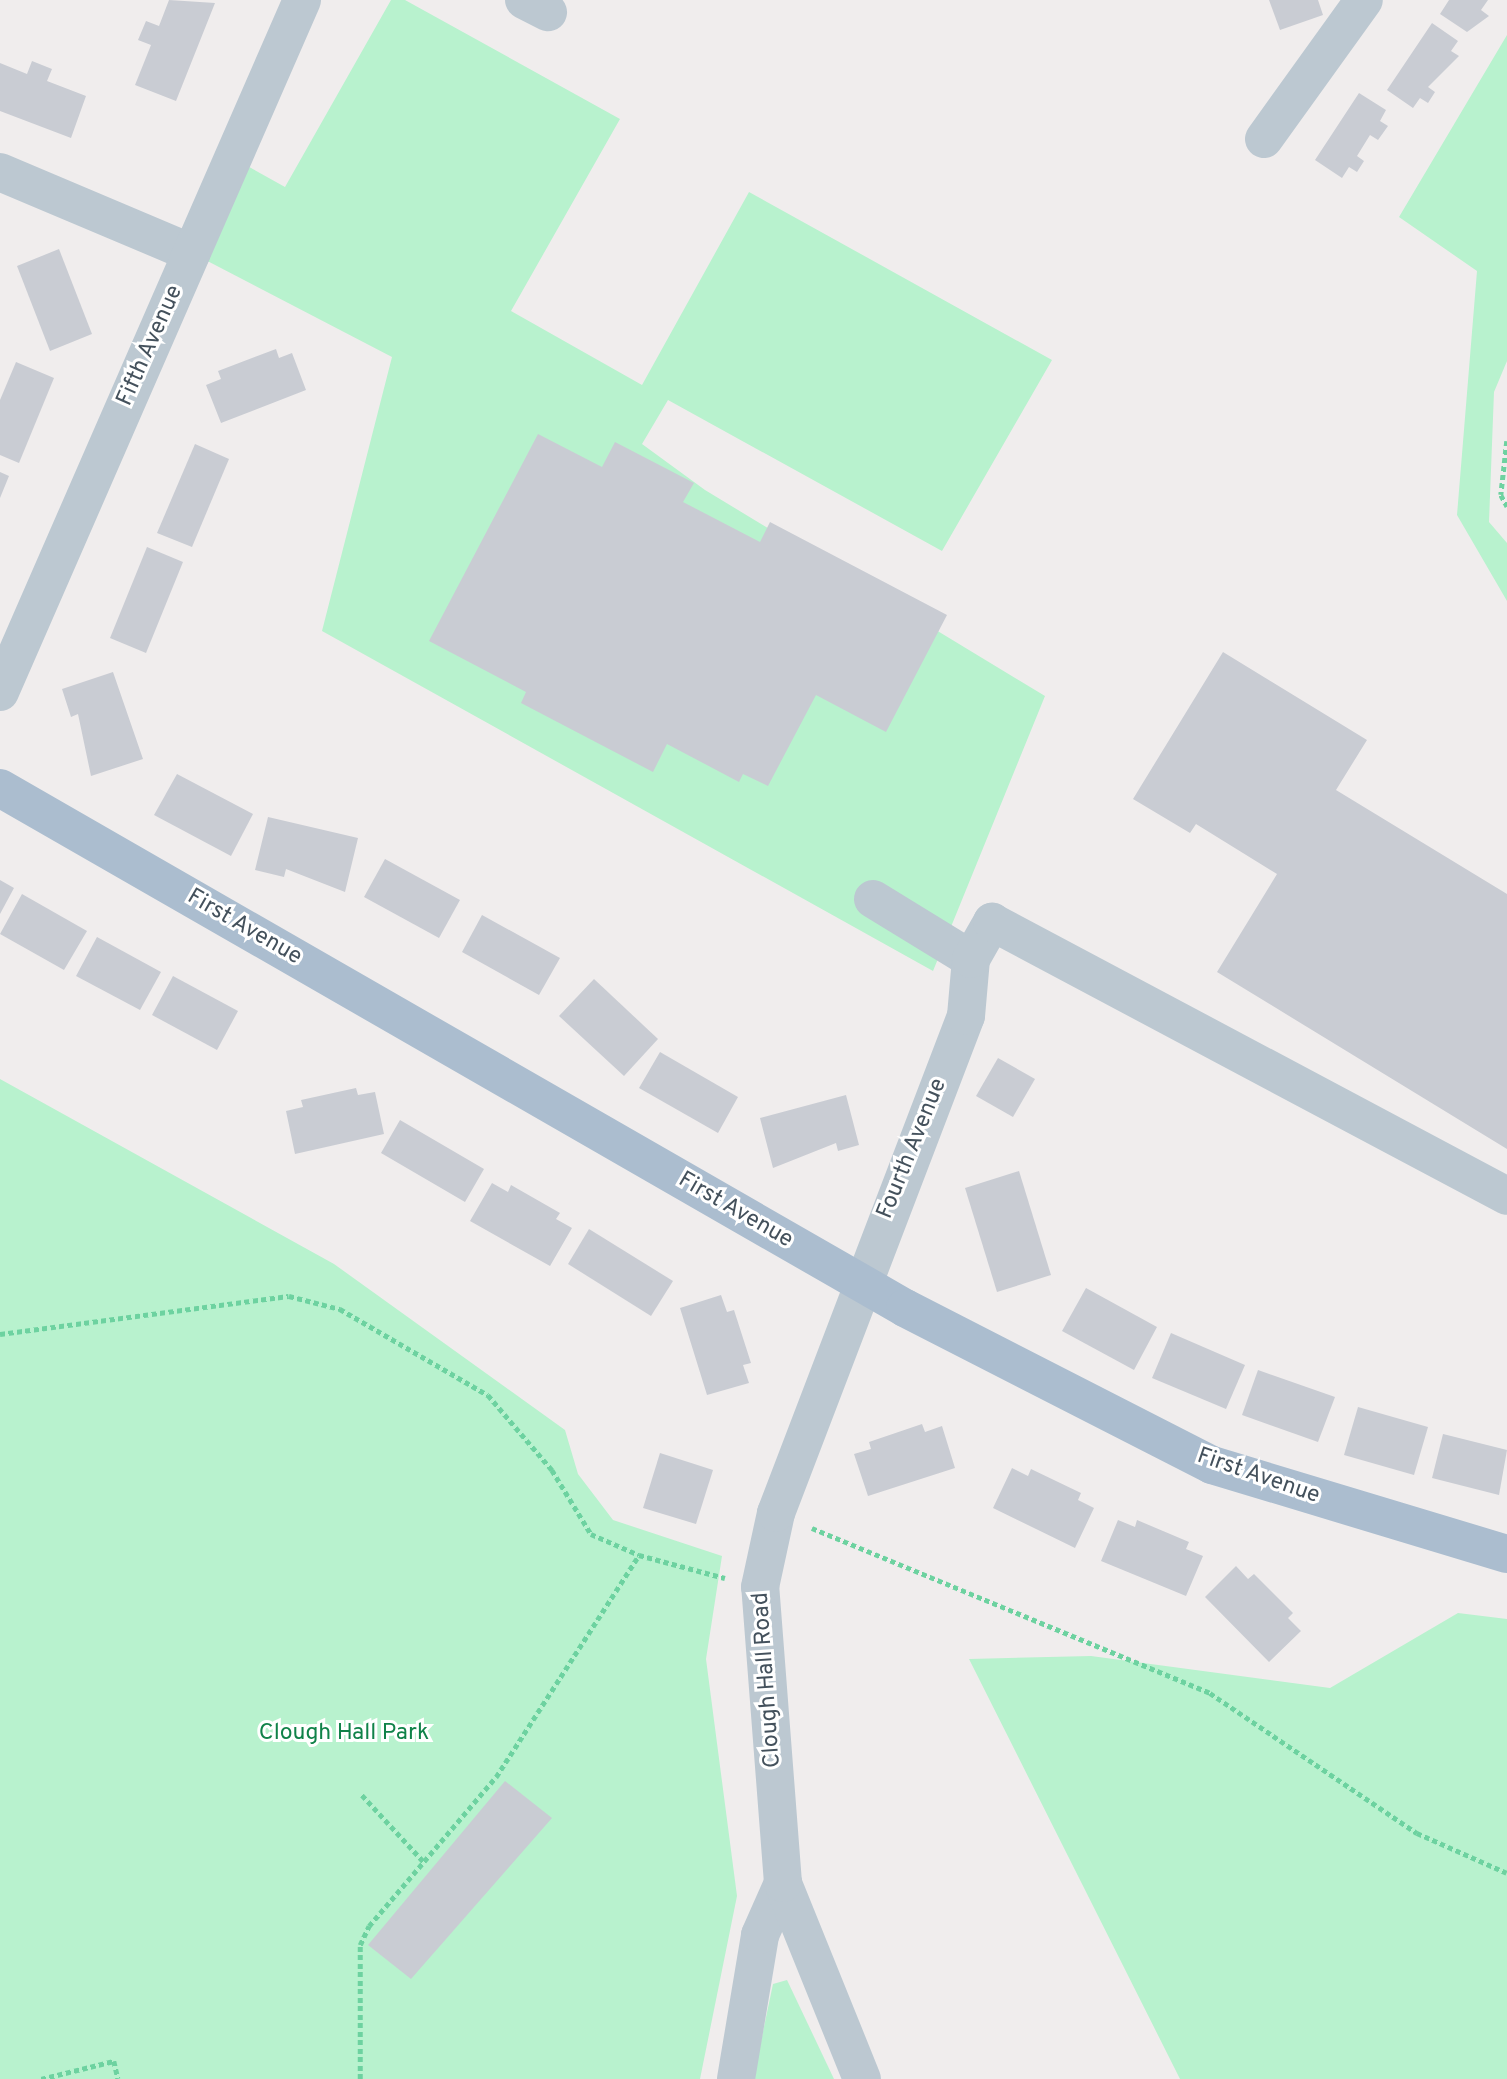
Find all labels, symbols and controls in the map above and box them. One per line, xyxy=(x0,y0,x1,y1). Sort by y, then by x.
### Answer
street label: Fifth Avenue xyxy=(112,281,190,411)
street label: First Avenue xyxy=(181,884,307,972)
street label: Fourth Avenue xyxy=(872,1074,954,1224)
street label: First Avenue xyxy=(672,1167,798,1255)
street label: First Avenue xyxy=(1193,1443,1323,1511)
street label: Clough Hall Road xyxy=(748,1591,788,1769)
park label: Clough Hall Park xyxy=(259,1720,429,1748)

